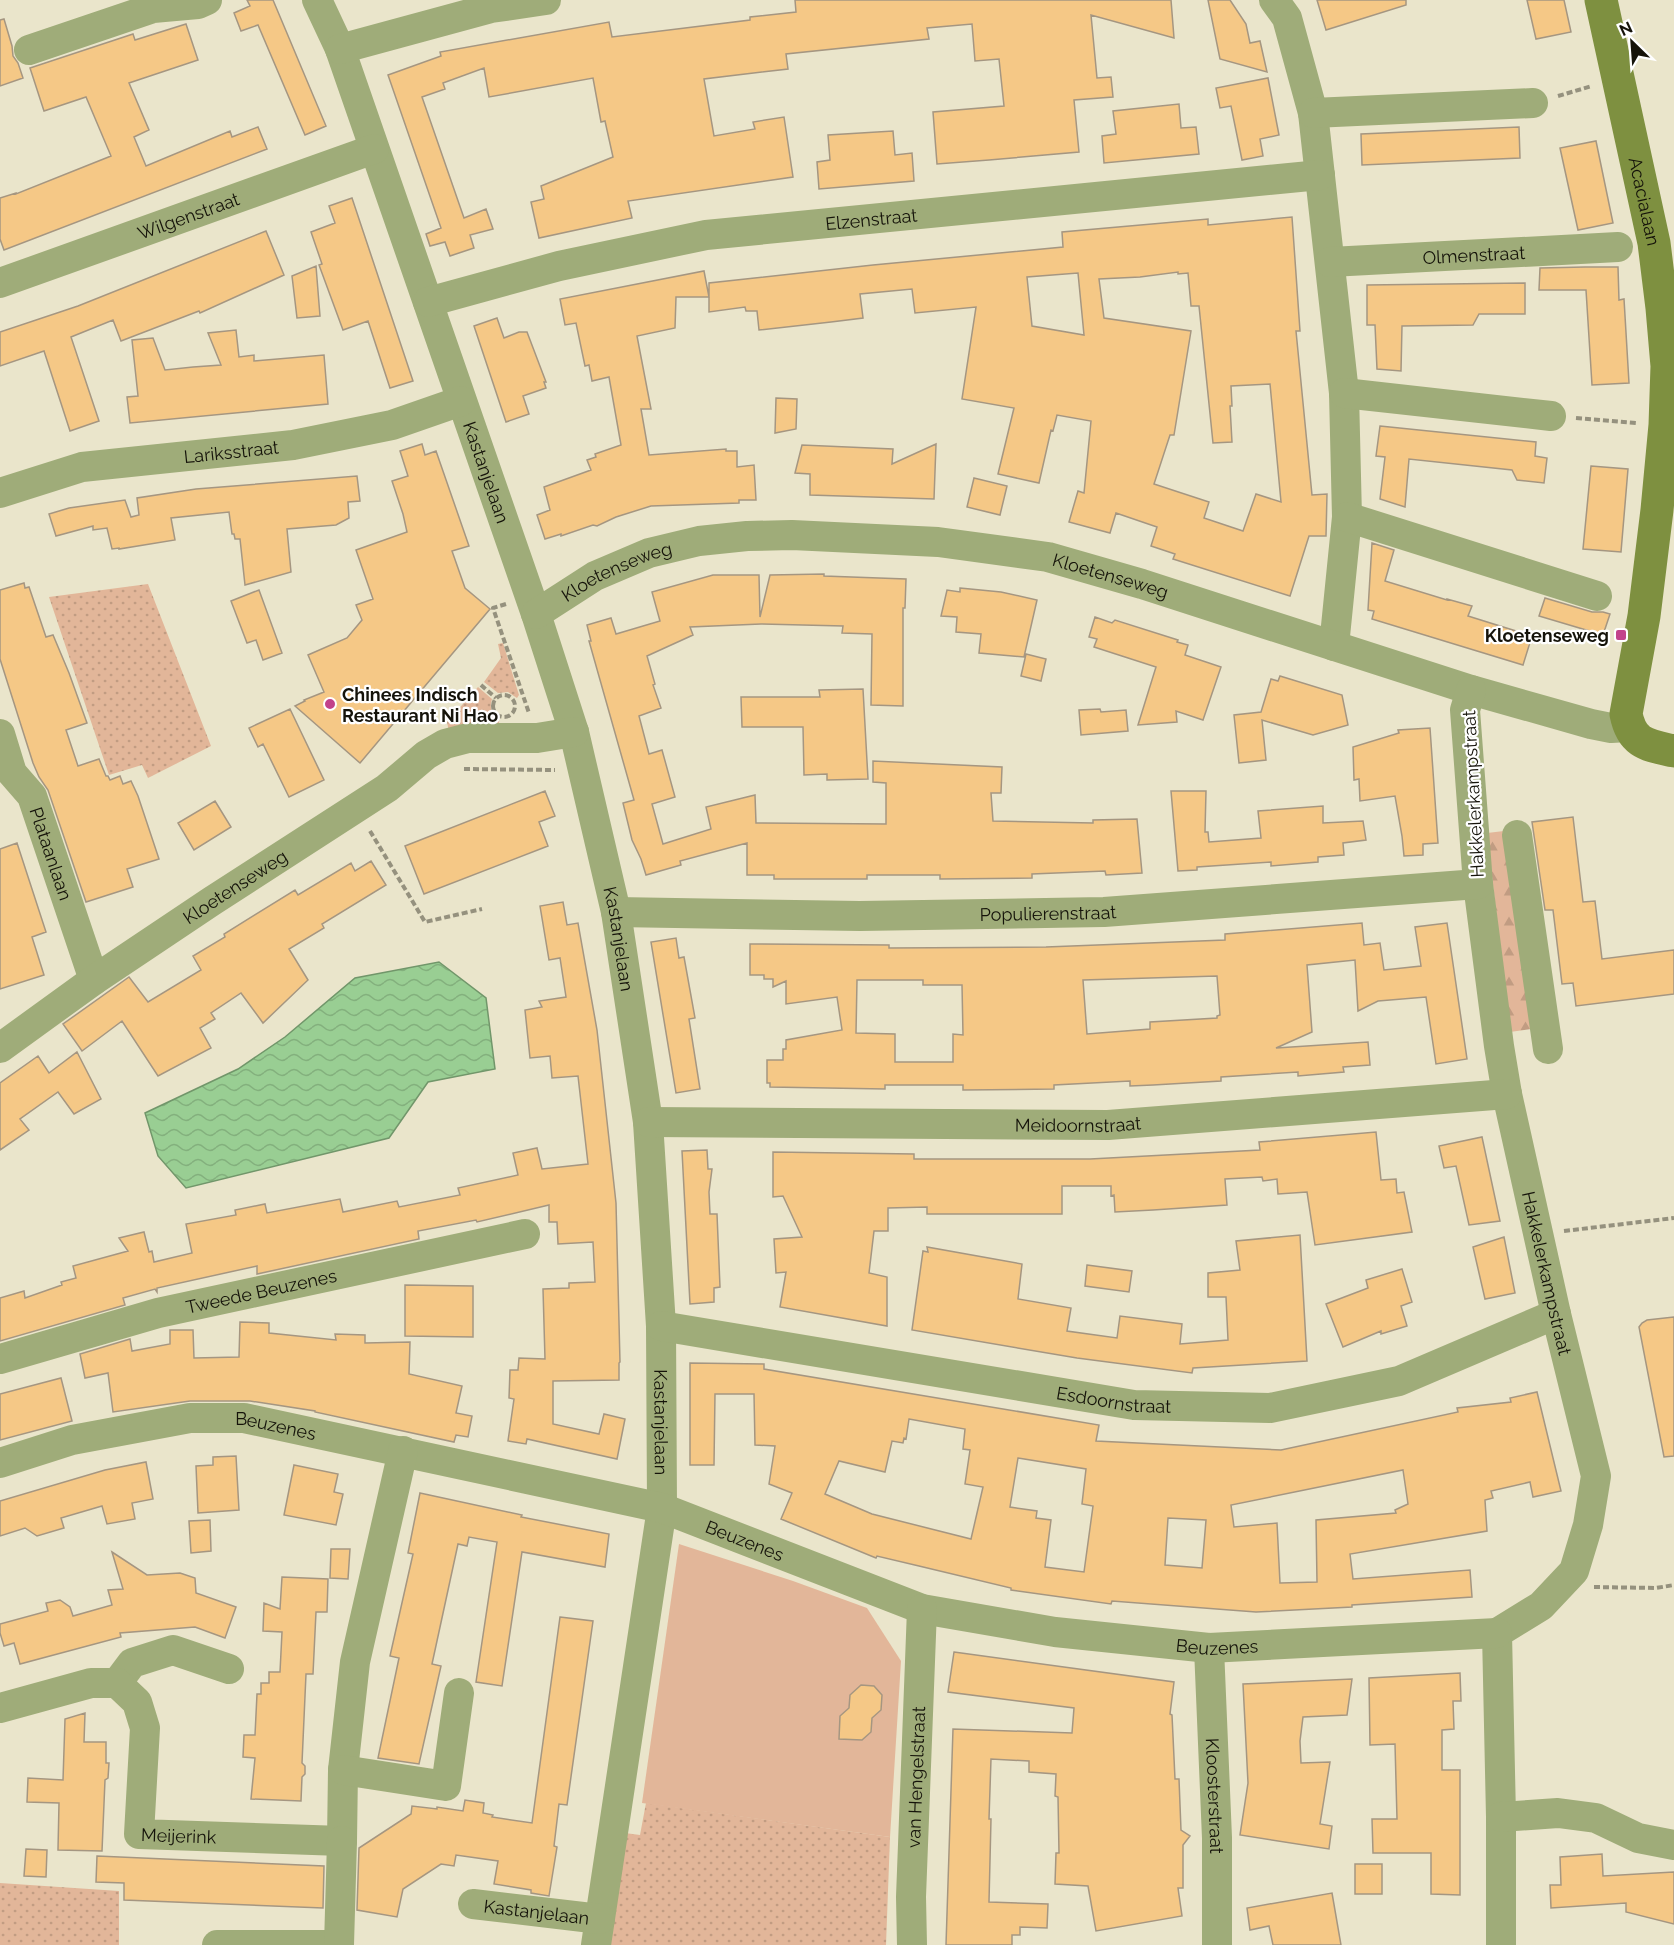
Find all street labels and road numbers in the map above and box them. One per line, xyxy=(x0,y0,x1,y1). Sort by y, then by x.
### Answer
street label: Acacialaan xyxy=(1625,155,1665,248)
street label: Wilgenstraat xyxy=(135,188,242,243)
street label: Elzenstraat xyxy=(824,204,918,234)
street label: Olmenstraat xyxy=(1422,241,1526,268)
street label: Kastanjelaan xyxy=(459,419,514,526)
street label: Lariksstraat xyxy=(183,436,280,467)
street label: Kloetenseweg xyxy=(557,537,674,605)
street label: Kloetenseweg xyxy=(1050,548,1171,602)
street label: Hakkelerkampstraat xyxy=(1458,710,1488,878)
street label: Plataanlaan xyxy=(26,804,77,903)
street label: Kloetenseweg xyxy=(179,845,291,928)
street label: Kastanjelaan xyxy=(600,884,638,993)
street label: Populierenstraat xyxy=(979,901,1117,925)
street label: Meidoornstraat xyxy=(1015,1112,1142,1136)
street label: Hakkelerkampstraat xyxy=(1518,1189,1576,1357)
street label: Tweede Beuzenes xyxy=(184,1264,339,1317)
street label: Kastanjelaan xyxy=(651,1369,672,1475)
street label: Esdoornstraat xyxy=(1055,1382,1172,1416)
street label: Beuzenes xyxy=(235,1408,318,1444)
street label: Beuzenes xyxy=(703,1515,787,1565)
street label: Beuzenes xyxy=(1175,1634,1259,1658)
street label: van Hengelstraat xyxy=(902,1706,929,1848)
street label: Kloosterstraat xyxy=(1202,1737,1228,1854)
street label: Meijerink xyxy=(141,1824,217,1847)
street label: Kastanjelaan xyxy=(483,1895,590,1928)

